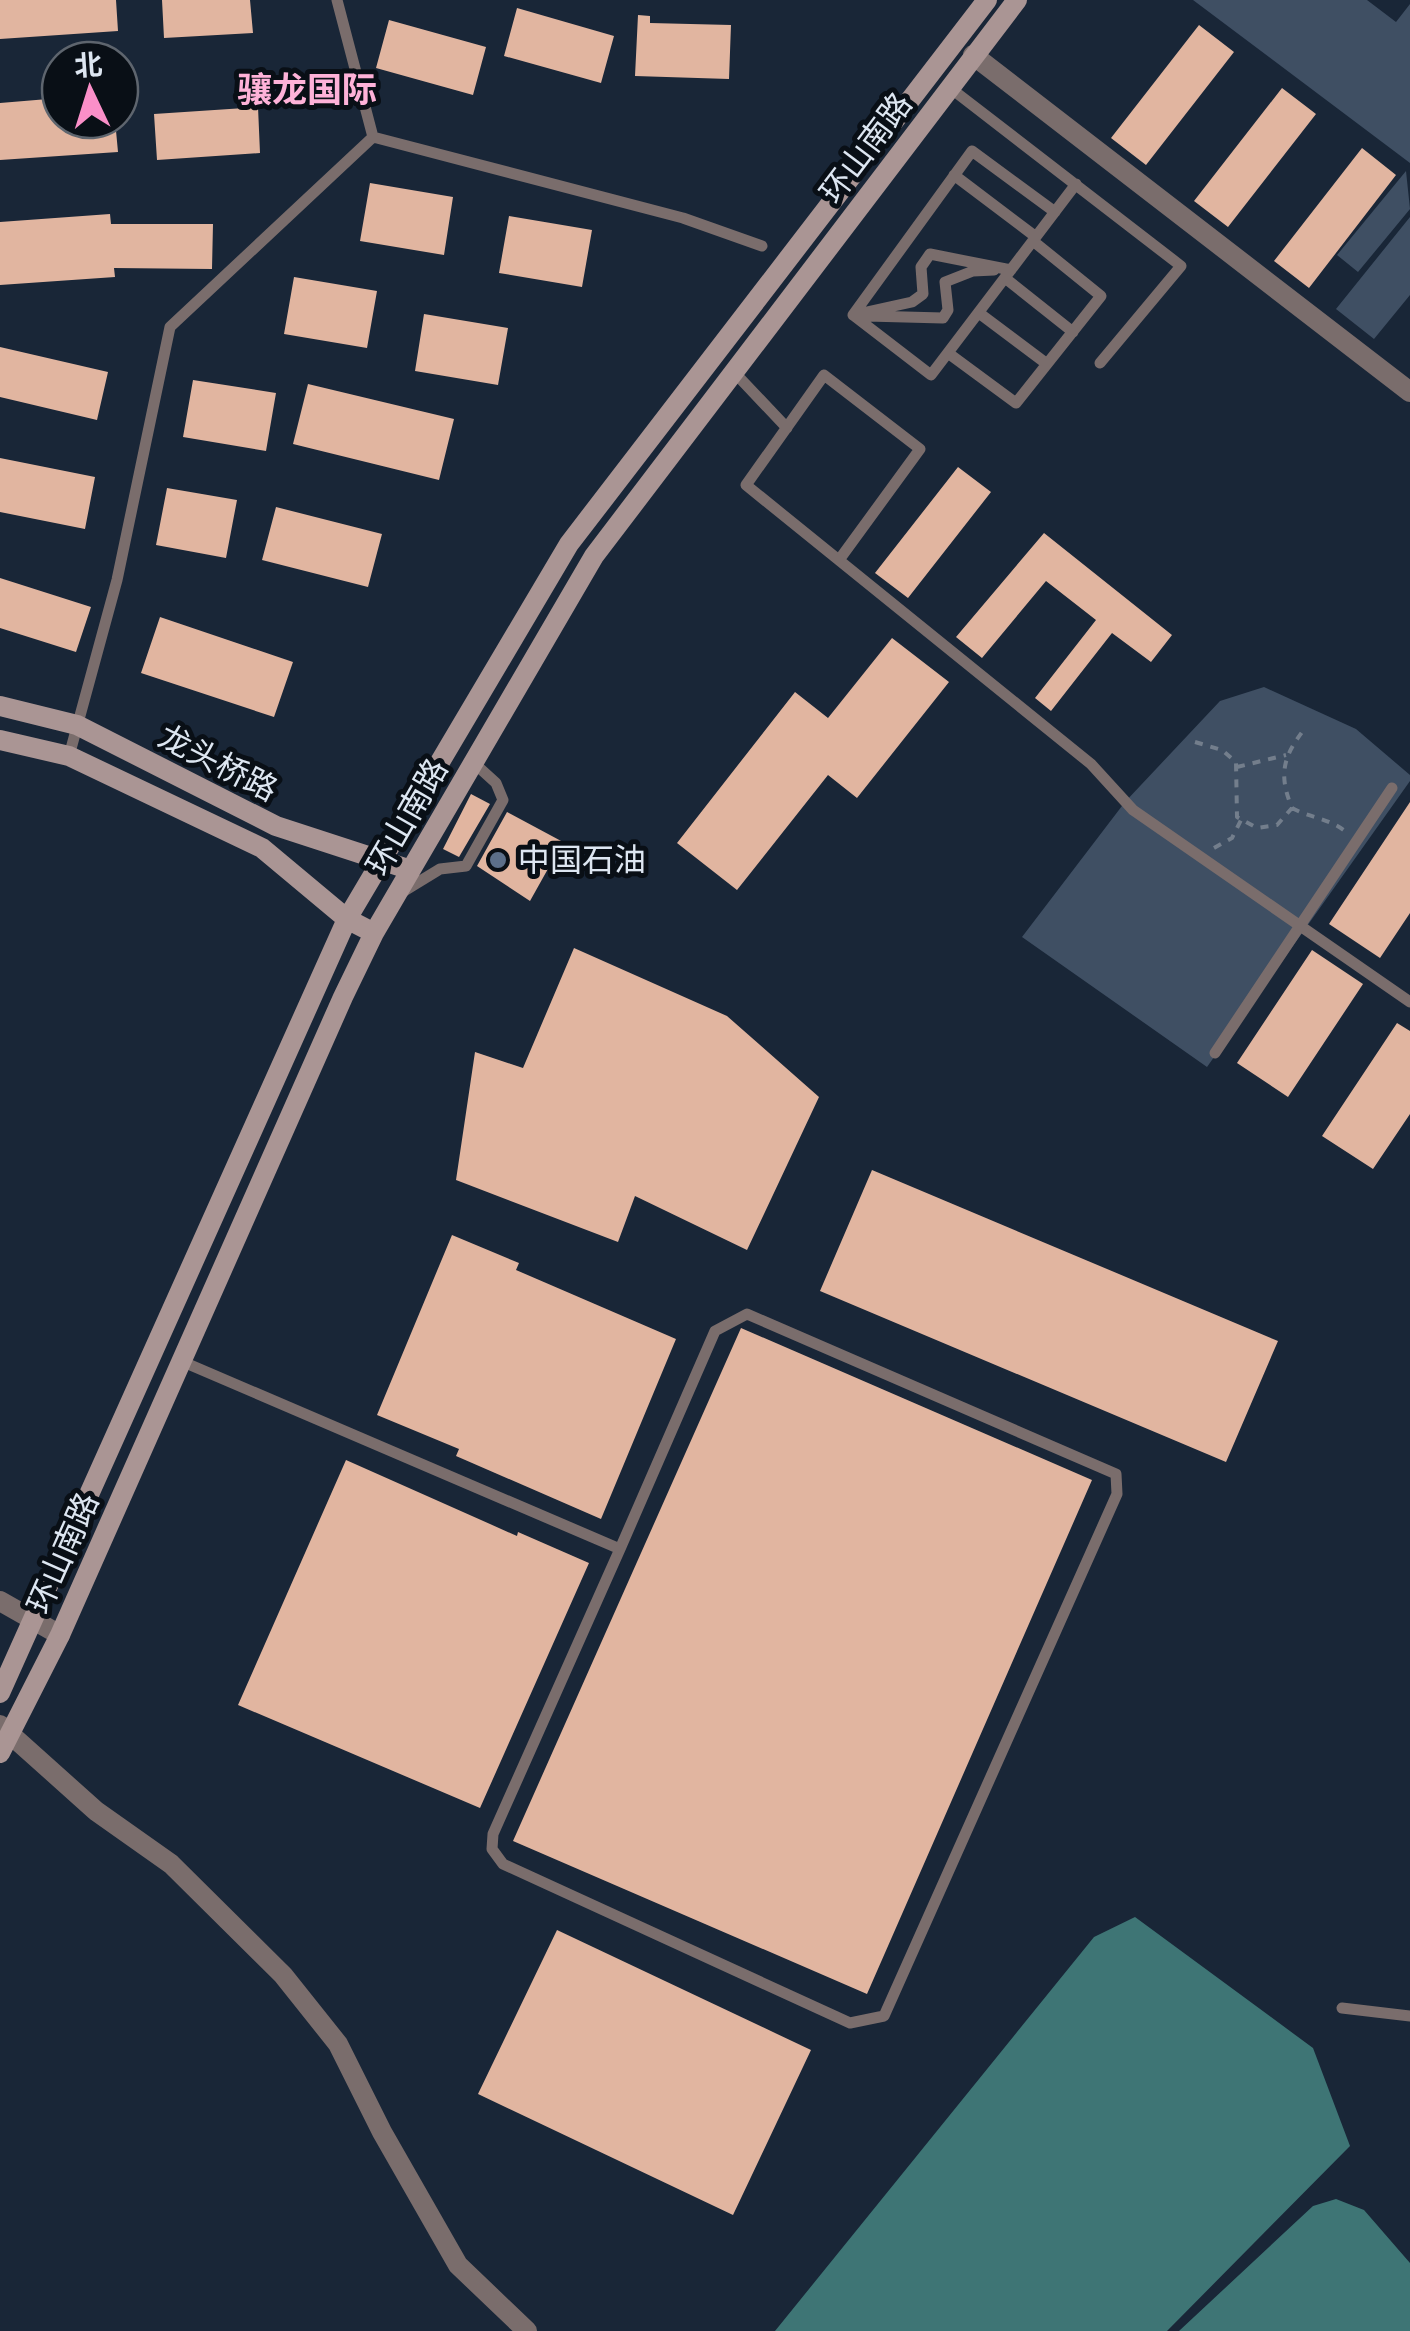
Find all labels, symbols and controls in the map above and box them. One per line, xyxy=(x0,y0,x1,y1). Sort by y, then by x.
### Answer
north arrow xyxy=(40,40,140,140)
text: 北 xyxy=(73,46,103,84)
district label: 骧龙国际 xyxy=(237,67,377,112)
street label: 环山南路 xyxy=(811,84,920,211)
street label: 龙头桥路 xyxy=(152,715,285,810)
street label: 环山南路 xyxy=(357,751,456,882)
place label: 中国石油 xyxy=(518,839,646,880)
marker: 中国石油 xyxy=(487,849,509,871)
street label: 环山南路 xyxy=(18,1486,107,1620)

